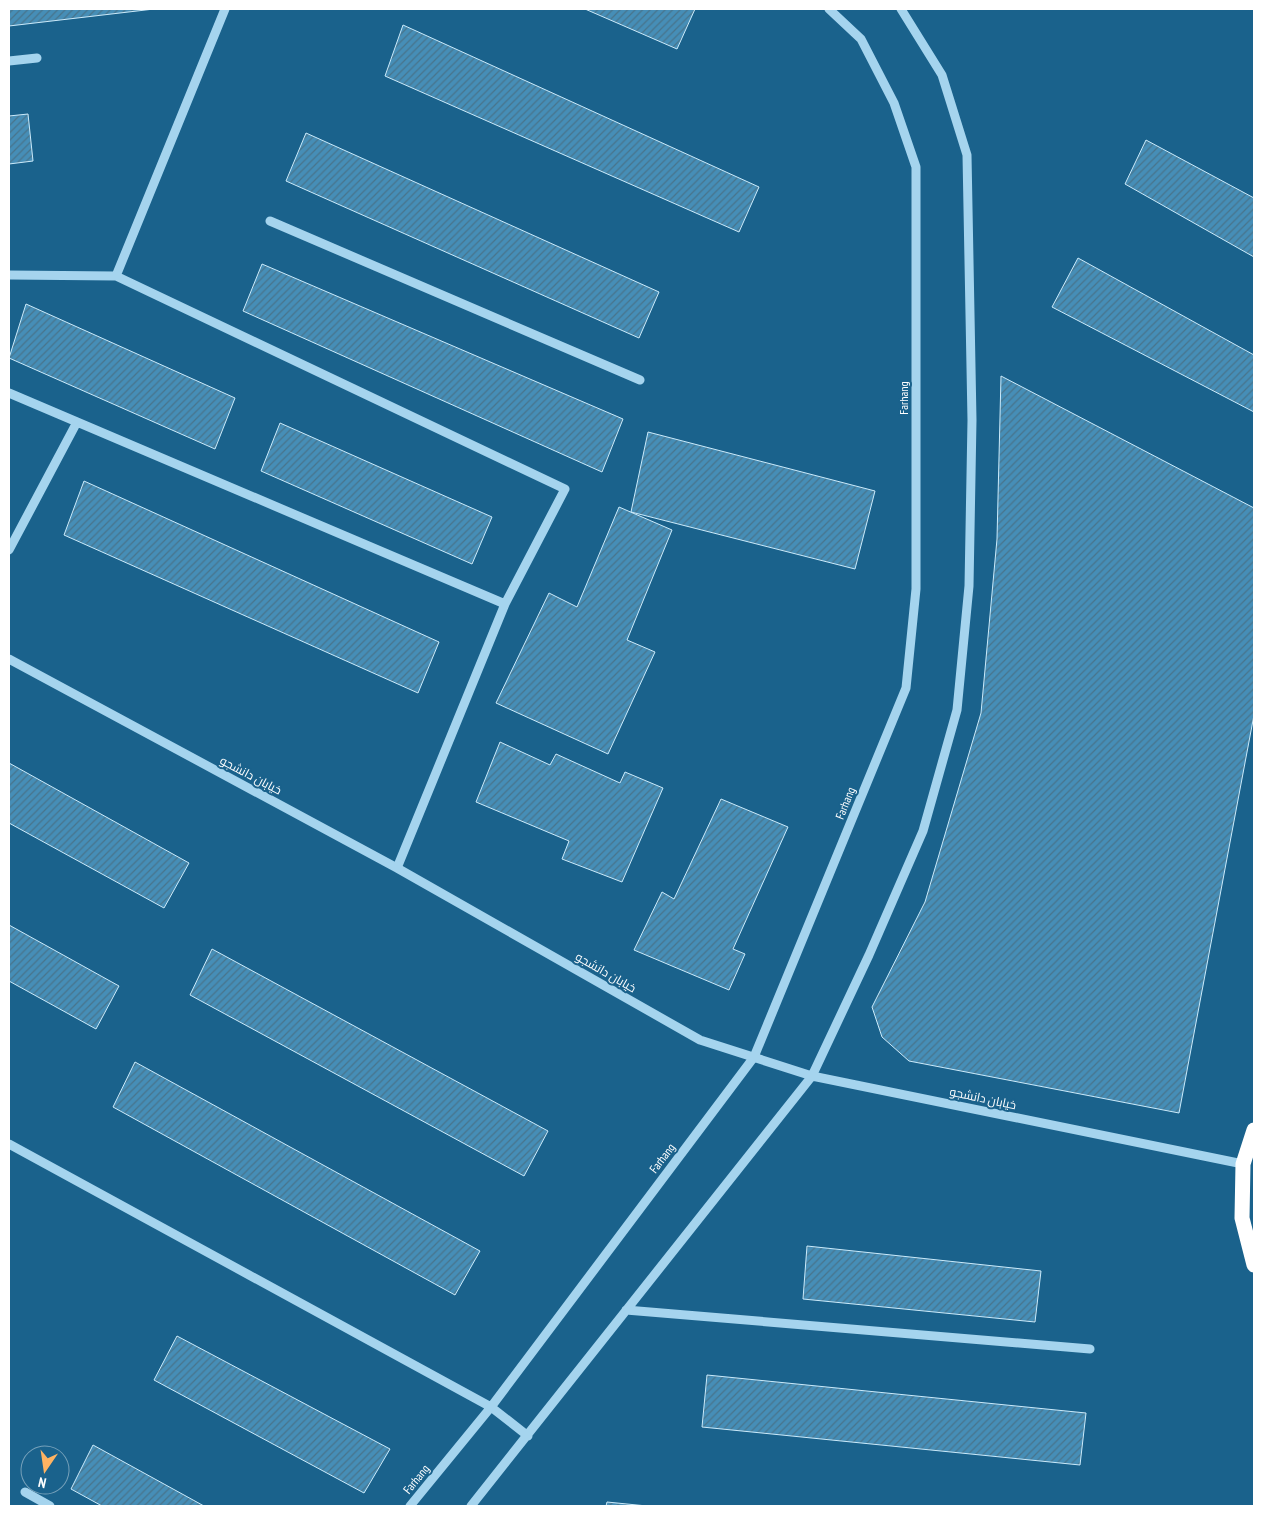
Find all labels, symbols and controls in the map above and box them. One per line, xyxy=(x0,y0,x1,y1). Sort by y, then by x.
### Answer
street label: Farhang xyxy=(896,381,911,415)
street label: خیابان دانشجو xyxy=(218,752,284,798)
street label: Farhang xyxy=(832,785,858,821)
street label: خیابان دانشجو xyxy=(573,949,639,995)
street label: خیابان دانشجو xyxy=(948,1084,1018,1112)
street label: Farhang xyxy=(646,1140,678,1176)
north arrow xyxy=(20,1445,70,1495)
street label: Farhang xyxy=(400,1461,432,1497)
text: N xyxy=(36,1473,48,1492)

